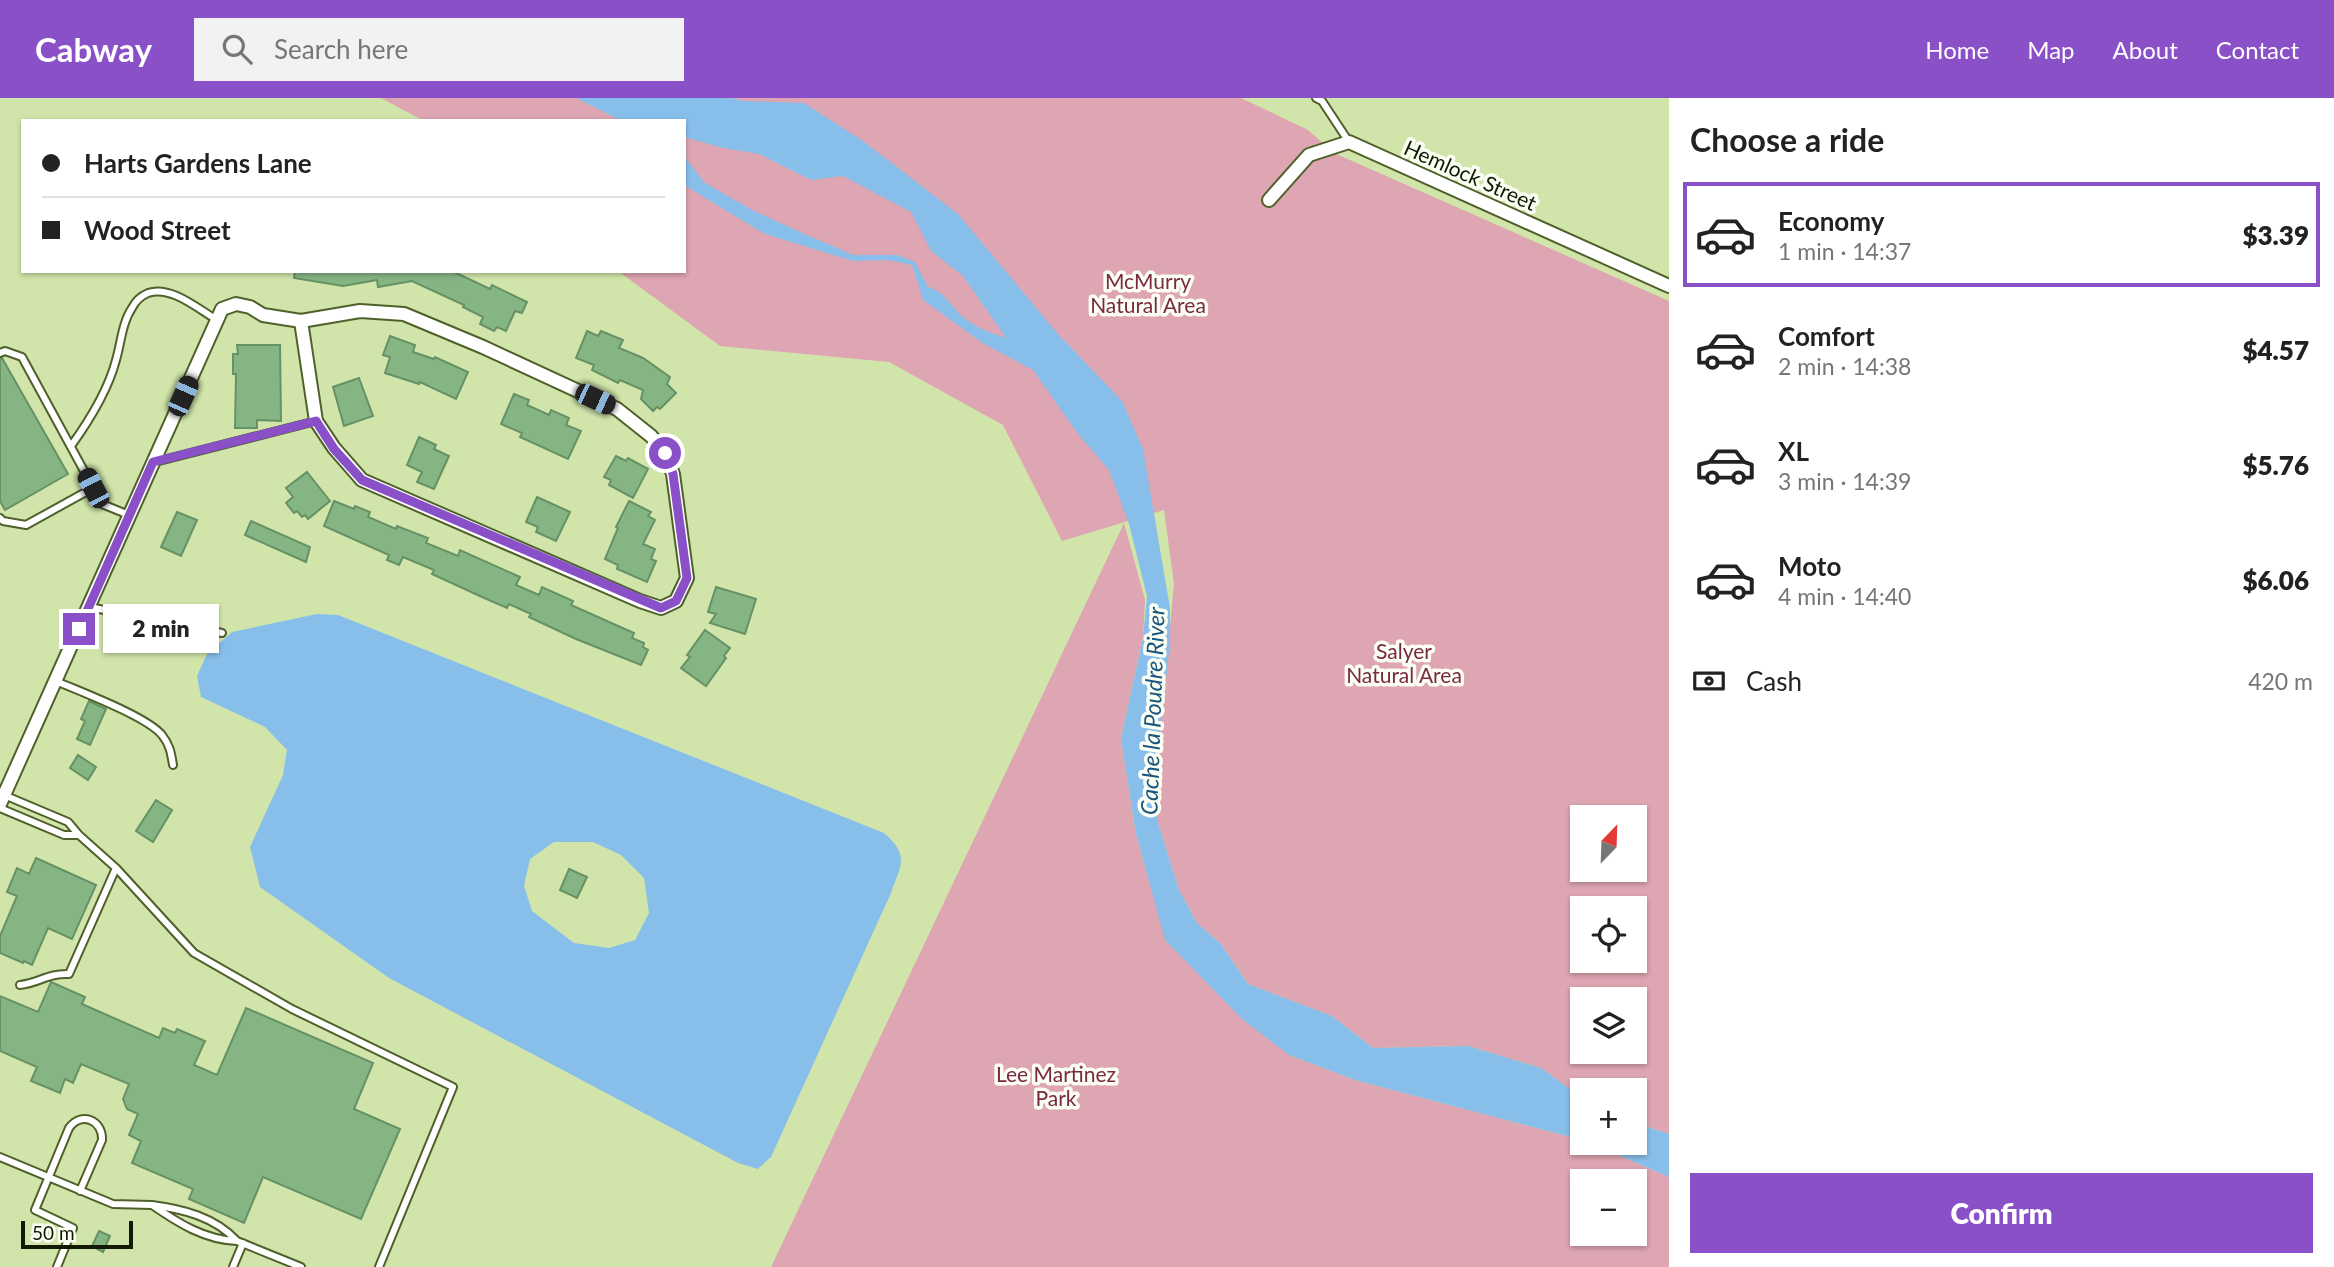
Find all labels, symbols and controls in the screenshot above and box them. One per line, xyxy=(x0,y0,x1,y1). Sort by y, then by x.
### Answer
search box xyxy=(194,18,684,81)
text: Cabway xyxy=(35,29,152,69)
icon: search xyxy=(218,30,256,68)
text: Search here xyxy=(274,33,408,65)
text: Home xyxy=(1925,35,1989,64)
text: Map xyxy=(2027,35,2075,64)
text: About xyxy=(2113,35,2178,64)
text: Contact xyxy=(2216,35,2299,64)
text: Choose a ride xyxy=(1690,120,1884,159)
street label: Hemlock Street xyxy=(1401,134,1541,215)
text: Harts Gardens Lane xyxy=(84,147,312,179)
icon: car xyxy=(1694,203,1757,266)
text: Economy xyxy=(1778,205,1884,237)
text: Wood Street xyxy=(84,214,231,246)
text: $3.39 xyxy=(2242,219,2309,251)
text: 1 min · 14:37 xyxy=(1778,237,1911,265)
park label: McMurry Natural Area xyxy=(1090,268,1206,317)
icon: car xyxy=(1694,318,1757,381)
text: Comfort xyxy=(1778,320,1875,352)
text: $4.57 xyxy=(2242,334,2309,366)
text: 2 min · 14:38 xyxy=(1778,352,1911,380)
car xyxy=(165,373,202,419)
car xyxy=(572,381,619,417)
icon: car xyxy=(1694,433,1757,496)
text: XL xyxy=(1778,435,1809,467)
route start xyxy=(649,437,681,469)
text: $5.76 xyxy=(2242,449,2309,481)
car xyxy=(74,465,113,511)
text: 3 min · 14:39 xyxy=(1778,467,1911,495)
icon: car xyxy=(1694,548,1757,611)
text: Moto xyxy=(1778,550,1841,582)
text: $6.06 xyxy=(2242,564,2309,596)
text: 4 min · 14:40 xyxy=(1778,582,1911,610)
callout: 2 min xyxy=(104,604,219,654)
water label: Cache la Poudre River xyxy=(1134,605,1170,815)
route end xyxy=(63,613,95,645)
text: 2 min xyxy=(132,614,190,642)
park label: Salyer Natural Area xyxy=(1346,638,1462,687)
icon: cash xyxy=(1690,662,1728,700)
text: Cash xyxy=(1746,665,1802,697)
text: 420 m xyxy=(2248,667,2313,695)
north arrow xyxy=(1570,805,1647,882)
map controls xyxy=(1570,805,1647,1246)
button: locate xyxy=(1570,896,1647,973)
button: layers xyxy=(1570,987,1647,1064)
park label: Lee Martinez Park xyxy=(996,1061,1116,1110)
button: + xyxy=(1570,1078,1647,1155)
button: − xyxy=(1570,1169,1647,1246)
button: Confirm xyxy=(1690,1173,2313,1253)
scale bar xyxy=(21,1218,133,1250)
text: 50 m xyxy=(32,1221,75,1244)

